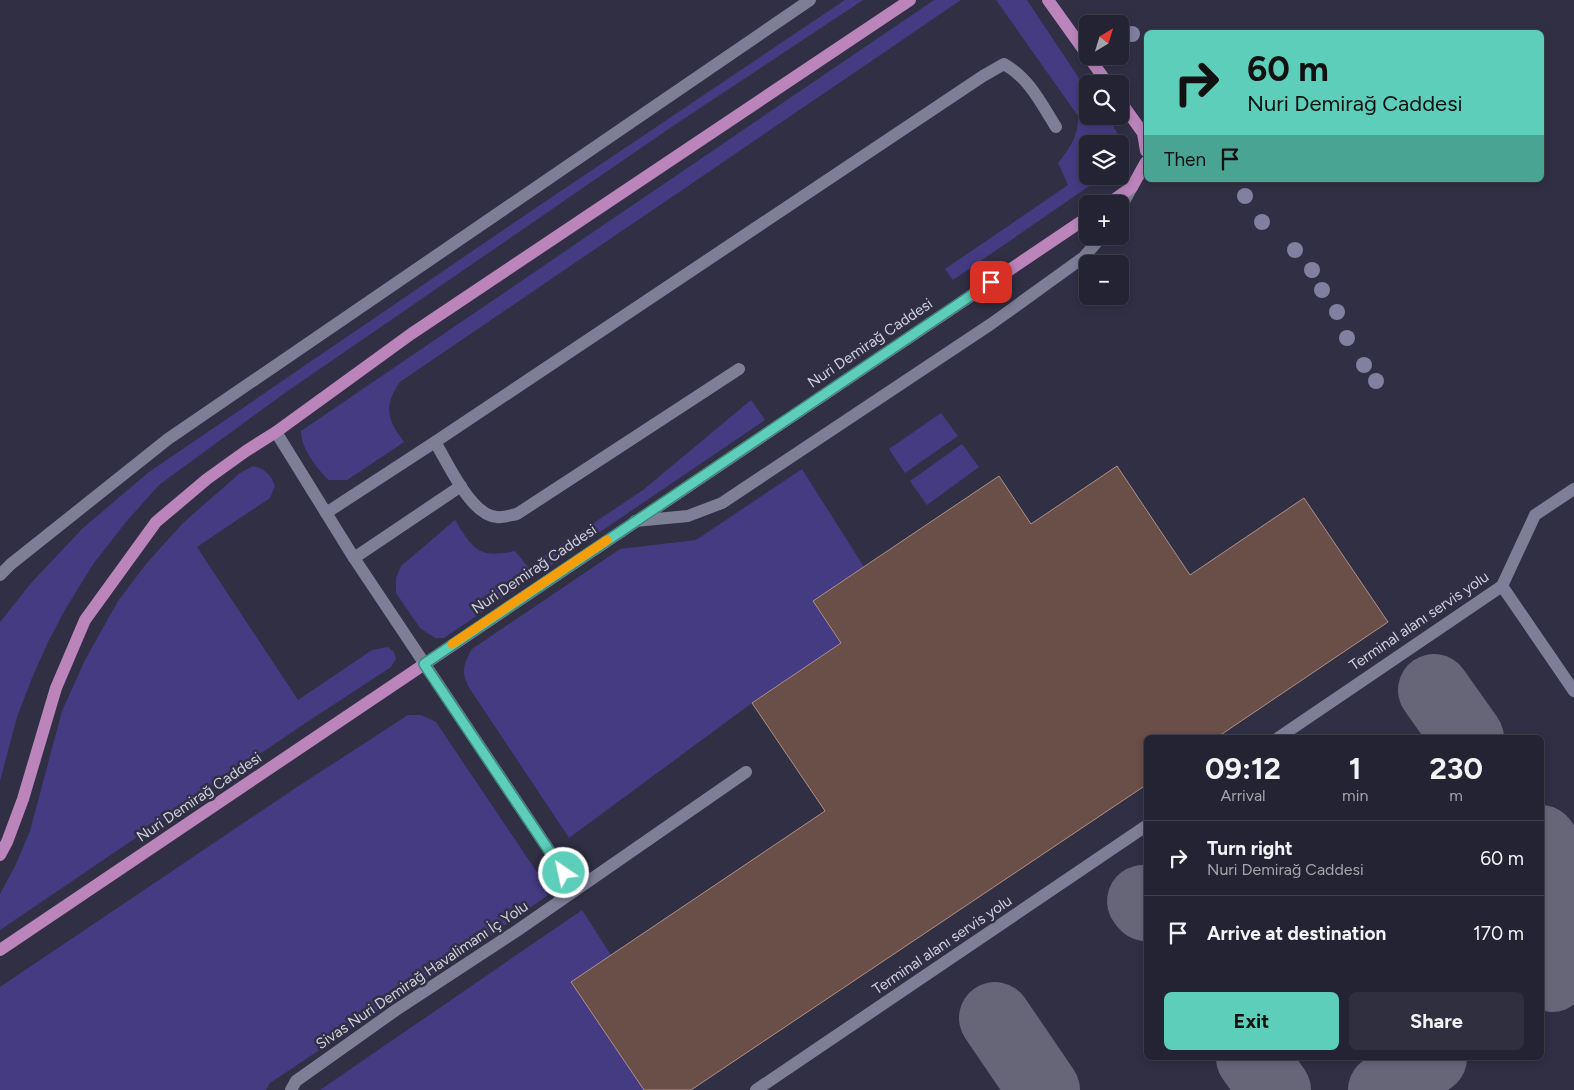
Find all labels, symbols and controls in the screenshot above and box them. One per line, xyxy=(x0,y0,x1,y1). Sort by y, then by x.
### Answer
north arrow xyxy=(1079,15,1129,65)
map controls xyxy=(1079,15,1129,305)
text: 60 m xyxy=(1247,48,1329,90)
icon: right xyxy=(1164,50,1229,115)
button: search xyxy=(1079,75,1129,125)
text: Nuri Demirağ Caddesi xyxy=(1247,90,1463,117)
button: layers xyxy=(1079,135,1129,185)
icon: arrive xyxy=(1216,145,1244,173)
text: Then xyxy=(1164,148,1206,171)
button: + xyxy=(1079,195,1129,245)
button: − xyxy=(1079,255,1129,305)
pin xyxy=(970,261,1012,303)
icon: arrive xyxy=(977,268,1005,296)
street label: Nuri Demirağ Caddesi xyxy=(804,294,936,392)
street label: Nuri Demirağ Caddesi xyxy=(468,520,600,618)
street label: Terminal alanı servis yolu xyxy=(1346,568,1492,674)
street label: Nuri Demirağ Caddesi xyxy=(133,748,265,846)
text: 09:12 xyxy=(1205,750,1281,787)
text: 1 xyxy=(1349,750,1362,787)
text: 230 xyxy=(1429,750,1483,787)
text: Arrival xyxy=(1220,786,1266,805)
text: min xyxy=(1342,786,1368,805)
text: m xyxy=(1449,786,1463,805)
text: Turn right xyxy=(1207,837,1293,860)
icon: right xyxy=(1164,844,1192,872)
position arrow xyxy=(537,846,589,898)
text: 60 m xyxy=(1480,847,1524,870)
text: Nuri Demirağ Caddesi xyxy=(1207,860,1364,879)
street label: Terminal alanı servis yolu xyxy=(869,892,1015,998)
street label: Sivas Nuri Demirağ Havalimanı İç Yolu xyxy=(312,897,532,1053)
icon: arrive xyxy=(1164,919,1192,947)
text: Arrive at destination xyxy=(1207,922,1386,945)
text: 170 m xyxy=(1473,922,1524,945)
button: Exit xyxy=(1164,992,1339,1050)
button: Share xyxy=(1349,992,1524,1050)

